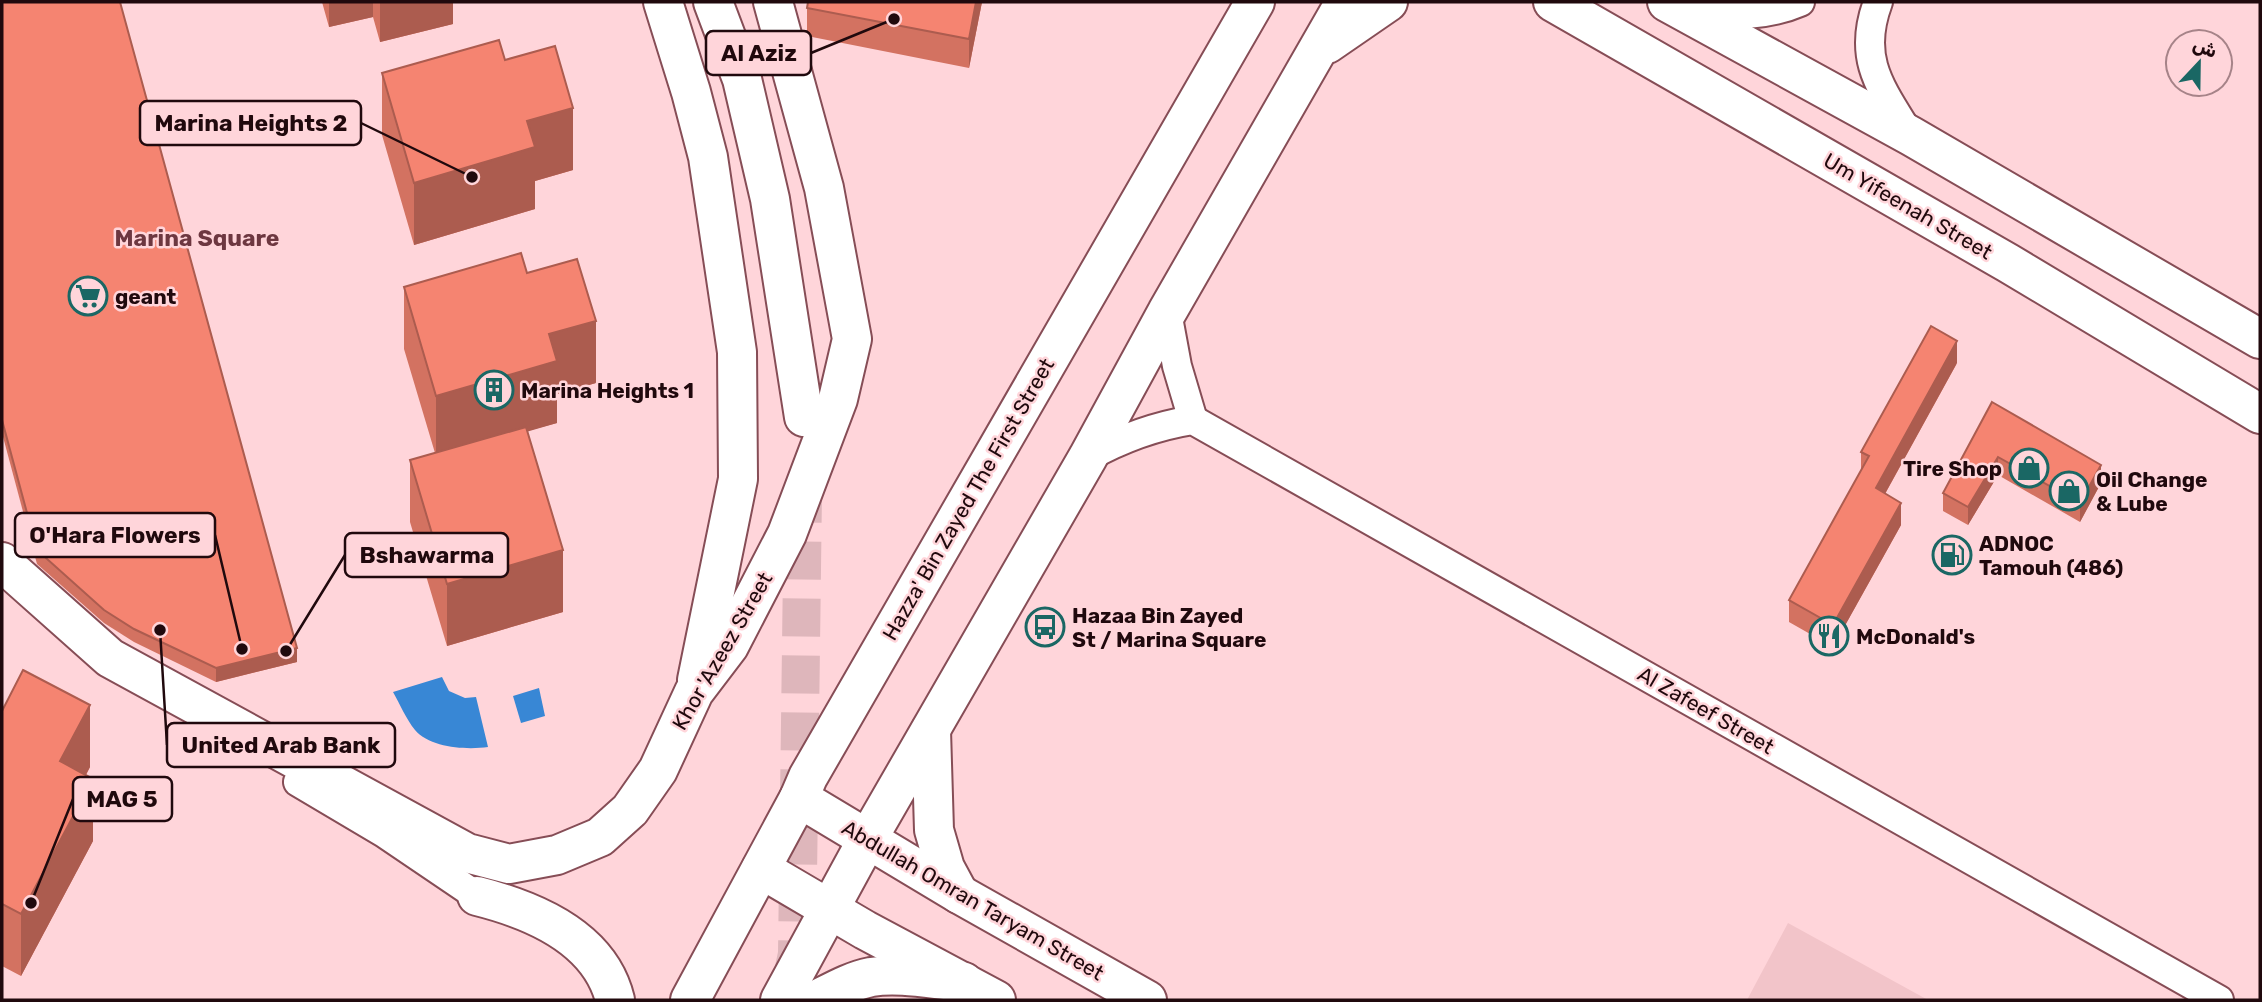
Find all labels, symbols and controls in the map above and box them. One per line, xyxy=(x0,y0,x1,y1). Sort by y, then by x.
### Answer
north arrow xyxy=(2164,28,2234,98)
callout: Al Aziz xyxy=(706,31,811,75)
text: ش xyxy=(2190,33,2221,63)
text: Al Aziz xyxy=(721,39,797,67)
callout: Marina Heights 2 xyxy=(140,101,361,145)
text: Marina Heights 2 xyxy=(155,109,347,137)
street label: Um Yifeenah Street xyxy=(1819,148,1997,264)
district label: Marina Square xyxy=(115,224,279,252)
supermarket icon: geant xyxy=(67,275,109,317)
place label: geant xyxy=(115,284,177,309)
street label: Hazza' Bin Zayed The First Street xyxy=(877,354,1059,644)
building icon: Marina Heights 1 xyxy=(473,369,515,411)
place label: Marina Heights 1 xyxy=(521,378,694,403)
shop icon: Tire Shop xyxy=(2008,447,2050,489)
place label: Tire Shop xyxy=(1903,456,2002,481)
place label: Oil Change & Lube xyxy=(2096,467,2208,516)
shop icon: Oil Change & Lube xyxy=(2048,470,2090,512)
callout: O'Hara Flowers xyxy=(15,513,215,557)
text: O'Hara Flowers xyxy=(29,521,201,549)
place label: ADNOC Tamouh (486) xyxy=(1979,531,2123,580)
callout: Bshawarma xyxy=(345,533,508,577)
fuel station icon: ADNOC Tamouh (486) xyxy=(1931,534,1973,576)
text: Bshawarma xyxy=(360,541,494,569)
street label: Khor 'Azeez Street xyxy=(667,568,777,734)
place label: Hazaa Bin Zayed St / Marina Square xyxy=(1072,603,1267,652)
bus stop icon: Hazaa Bin Zayed St / Marina Square xyxy=(1024,606,1066,648)
restaurant icon: McDonald's xyxy=(1808,615,1850,657)
place label: McDonald's xyxy=(1856,624,1975,649)
street label: Al Zafeef Street xyxy=(1633,661,1779,759)
callout: United Arab Bank xyxy=(167,723,395,767)
text: United Arab Bank xyxy=(182,731,381,759)
callout: MAG 5 xyxy=(73,777,172,821)
text: MAG 5 xyxy=(86,785,158,813)
street label: Abdullah Omran Taryam Street xyxy=(838,815,1108,985)

